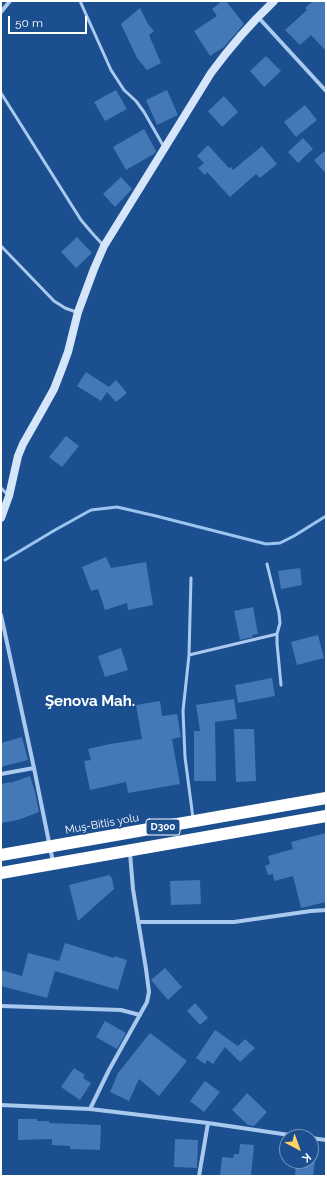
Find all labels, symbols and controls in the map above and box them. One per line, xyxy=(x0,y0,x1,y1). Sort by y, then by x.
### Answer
scale bar xyxy=(10,8,89,34)
text: 50 m xyxy=(15,16,43,30)
district label: Şenova Mah. xyxy=(45,692,135,710)
street label: Muş-Bitlis yolu xyxy=(64,811,140,837)
road number: D300 xyxy=(146,819,180,835)
north arrow xyxy=(279,1129,319,1169)
text: K xyxy=(300,1150,314,1165)

